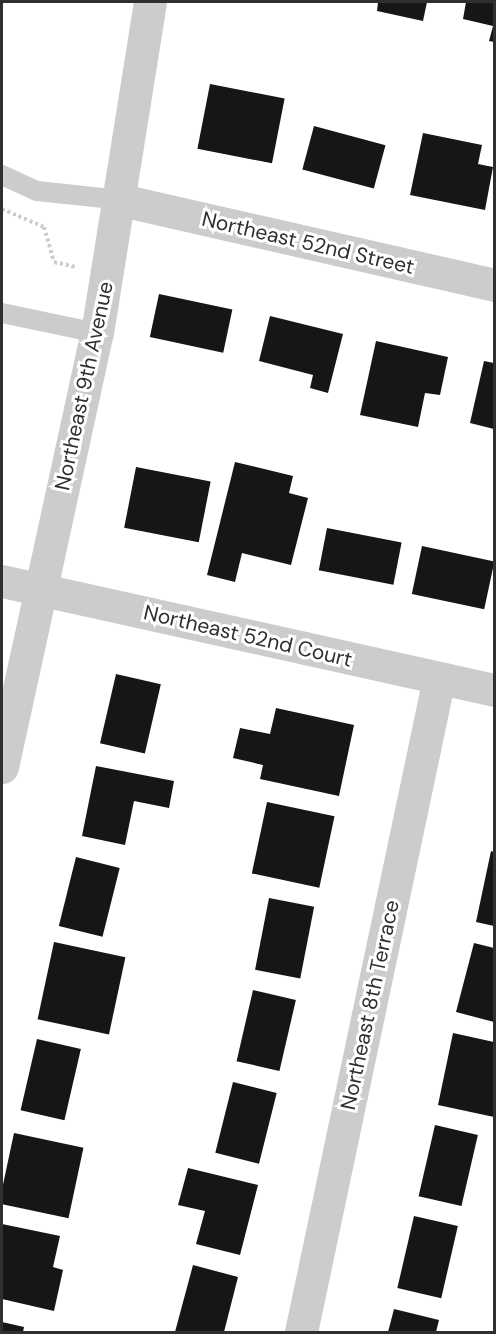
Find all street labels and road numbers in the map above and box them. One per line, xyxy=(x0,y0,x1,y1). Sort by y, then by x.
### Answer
street label: Northeast 52nd Street xyxy=(199,206,417,280)
street label: Northeast 9th Avenue xyxy=(50,279,118,493)
street label: Northeast 52nd Court xyxy=(141,600,355,672)
street label: Northeast 8th Terrace xyxy=(335,898,405,1112)

